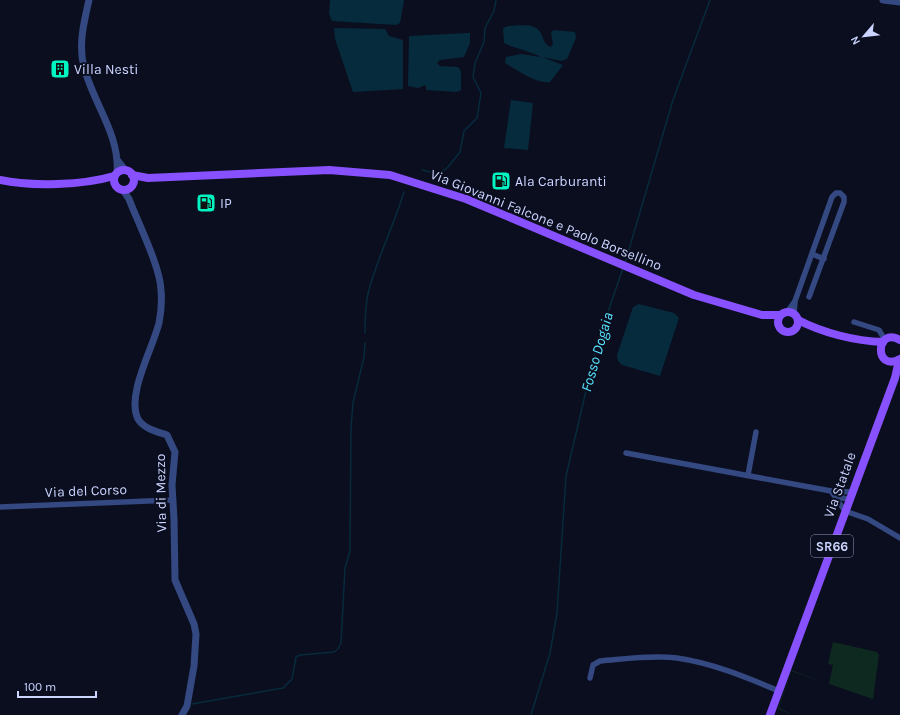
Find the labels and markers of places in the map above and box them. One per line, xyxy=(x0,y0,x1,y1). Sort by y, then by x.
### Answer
building icon: Villa Nesti xyxy=(49,58,71,80)
place label: Villa Nesti xyxy=(74,61,138,78)
fuel station icon: Ala Carburanti xyxy=(490,170,512,192)
place label: Ala Carburanti xyxy=(515,173,607,190)
fuel station icon: IP xyxy=(195,192,217,214)
place label: IP xyxy=(220,195,232,212)

